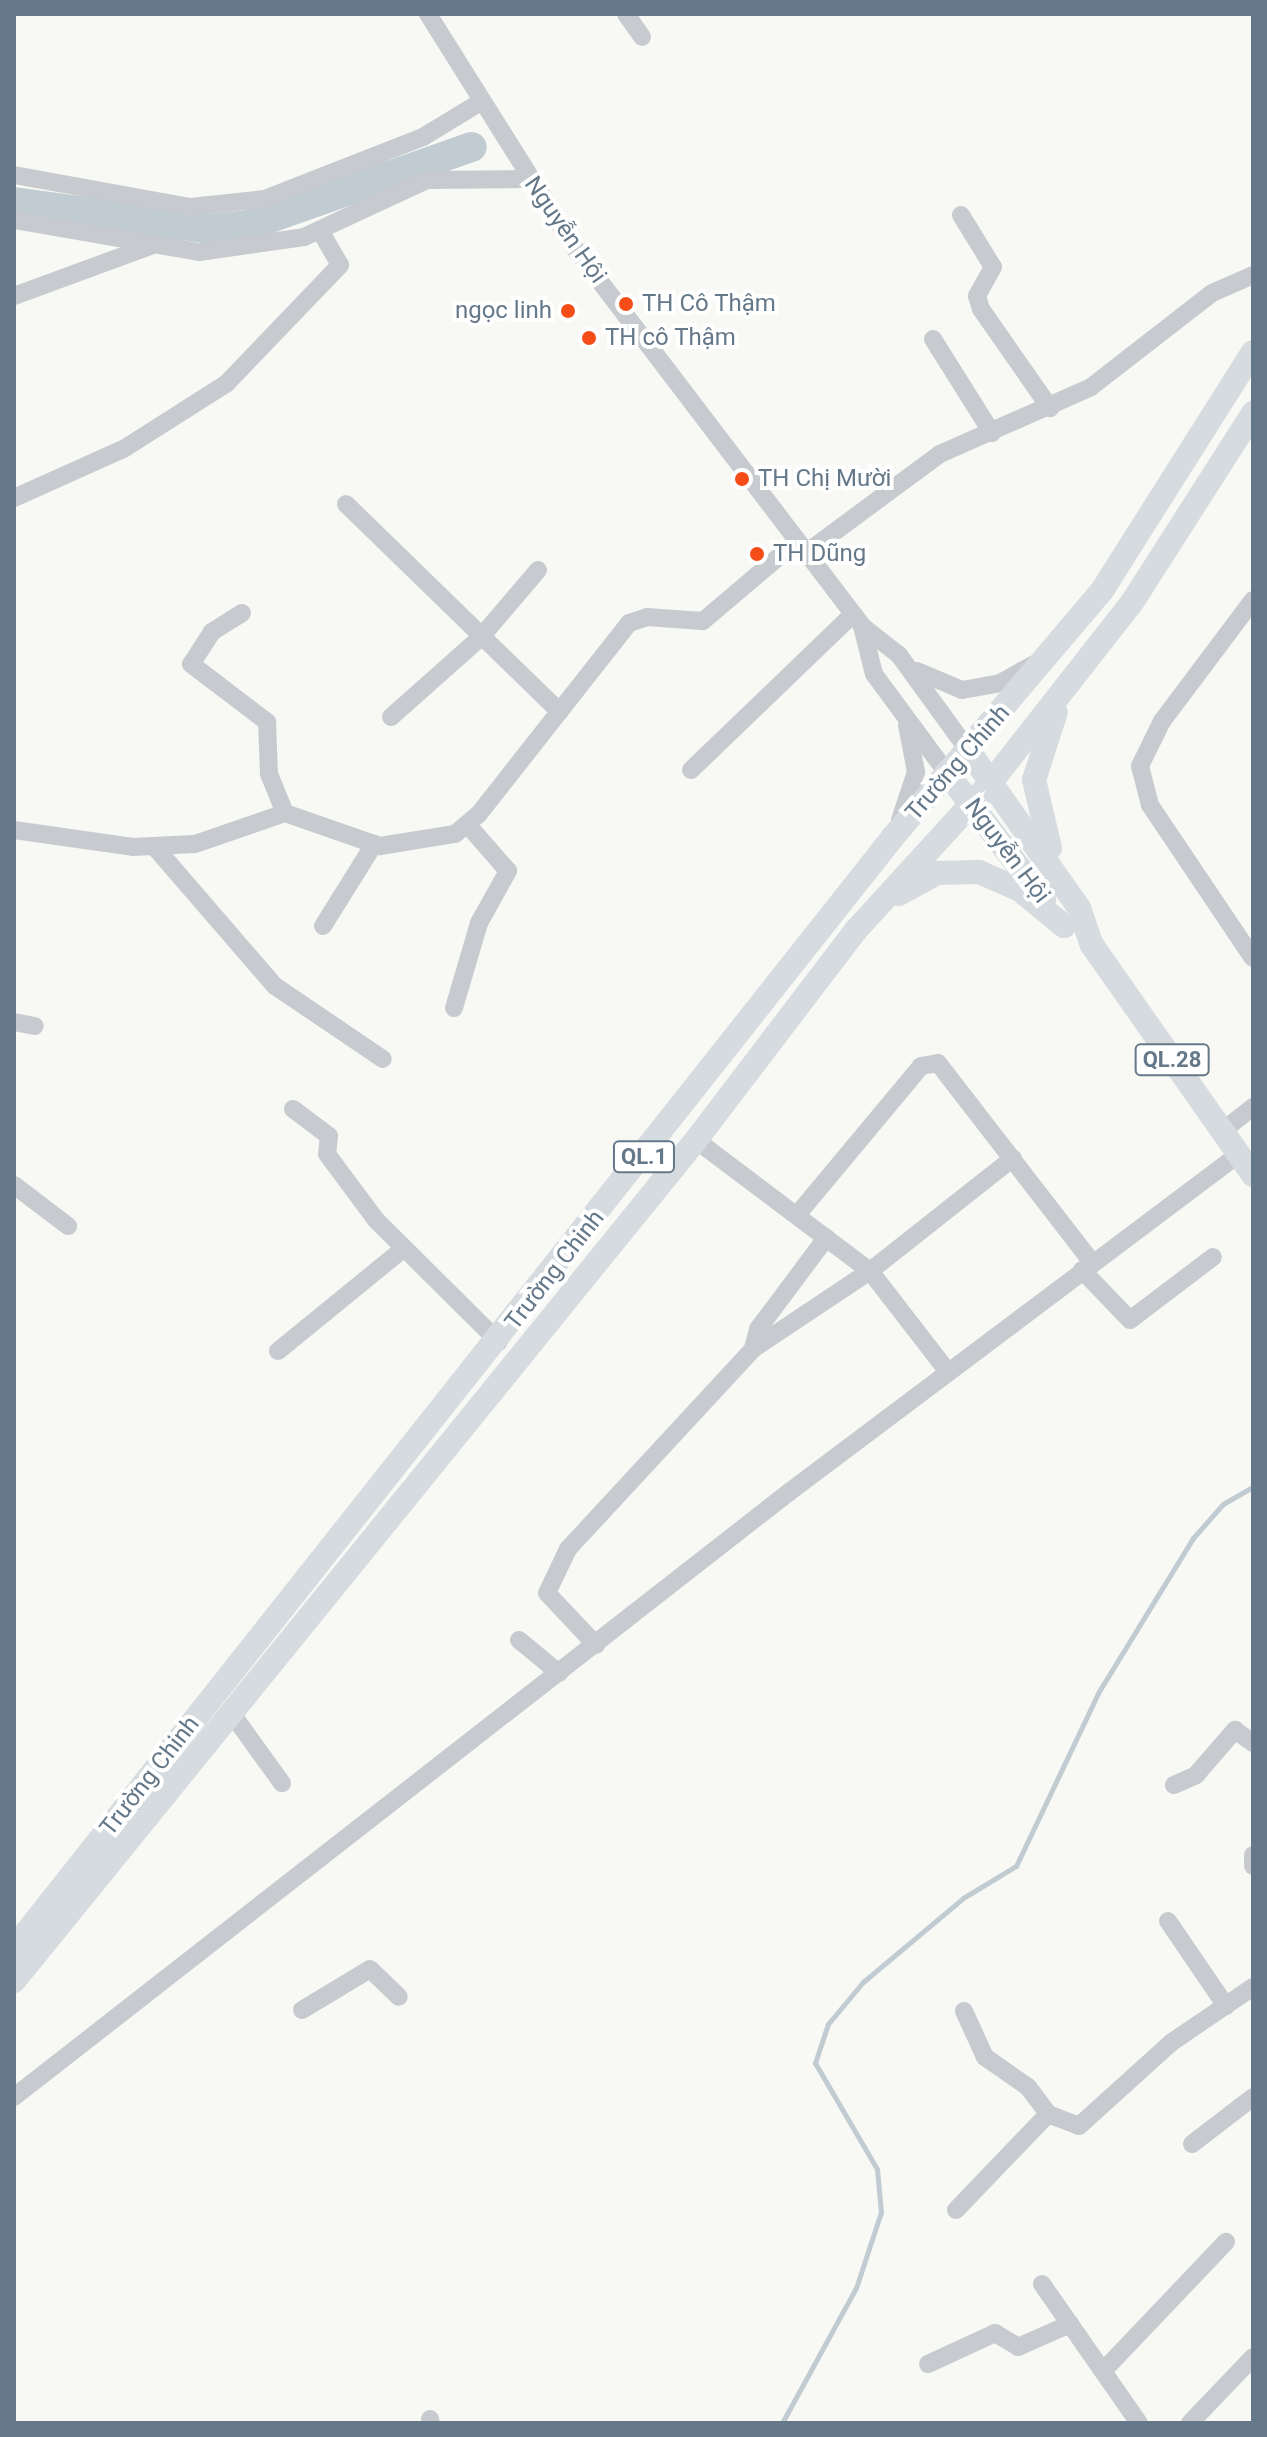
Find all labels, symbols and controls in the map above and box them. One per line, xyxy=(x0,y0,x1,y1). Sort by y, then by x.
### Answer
street label: Nguyễn Hội xyxy=(518,171,612,289)
place label: TH Cô Thậm xyxy=(642,290,776,318)
marker: TH Cô Thậm xyxy=(617,295,635,313)
place label: ngọc linh xyxy=(455,297,552,325)
marker: ngọc linh xyxy=(559,302,577,320)
place label: TH cô Thậm xyxy=(605,324,736,352)
marker: TH cô Thậm xyxy=(580,329,598,347)
place label: TH Chị Mười xyxy=(758,465,891,493)
marker: TH Chị Mười xyxy=(733,470,751,488)
place label: TH Dũng xyxy=(773,540,866,568)
marker: TH Dũng xyxy=(748,545,766,563)
street label: Trường Chinh xyxy=(900,699,1016,827)
street label: Nguyễn Hội xyxy=(958,793,1056,909)
road number: QL.28 xyxy=(1134,1042,1210,1078)
road number: QL.1 xyxy=(612,1139,676,1175)
street label: Trường Chinh xyxy=(499,1204,611,1336)
street label: Trường Chinh xyxy=(94,1710,206,1842)

